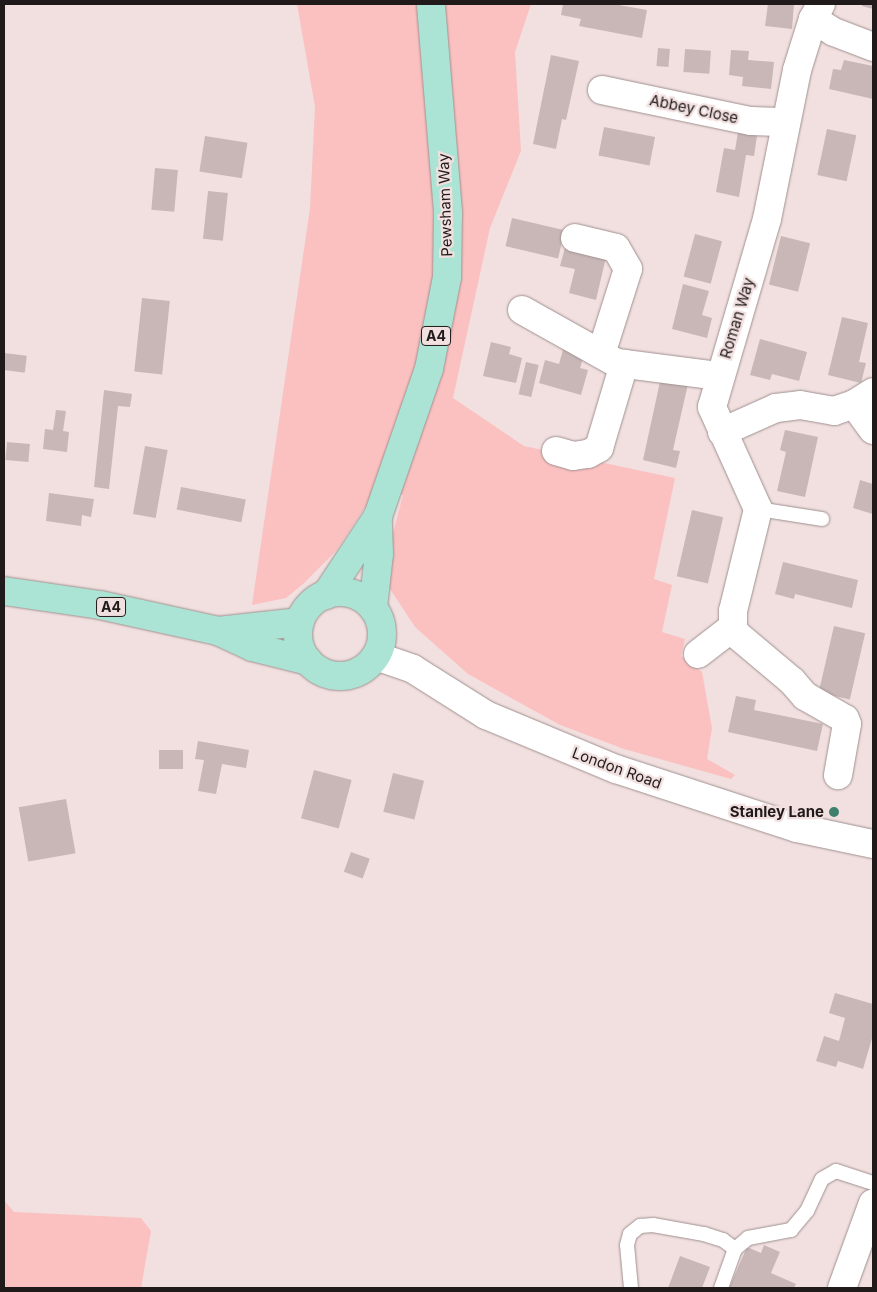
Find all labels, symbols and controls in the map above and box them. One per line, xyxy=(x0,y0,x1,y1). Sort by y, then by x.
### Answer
street label: Abbey Close xyxy=(648,91,740,127)
street label: Pewsham Way xyxy=(434,153,456,257)
street label: Roman Way xyxy=(716,275,758,361)
road number: A4 xyxy=(421,324,451,348)
road number: A4 xyxy=(96,596,126,618)
street label: London Road xyxy=(570,744,664,792)
place label: Stanley Lane xyxy=(730,803,824,821)
marker: Stanley Lane xyxy=(828,806,840,818)

